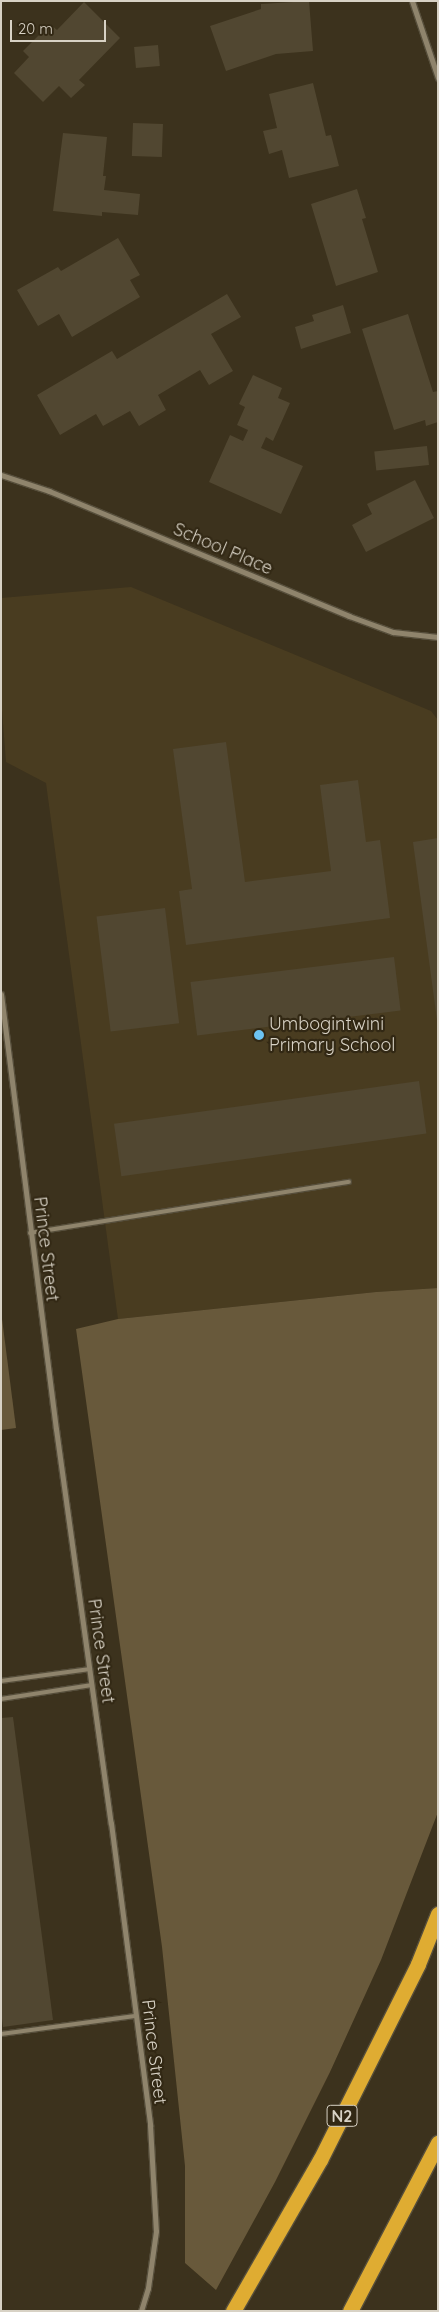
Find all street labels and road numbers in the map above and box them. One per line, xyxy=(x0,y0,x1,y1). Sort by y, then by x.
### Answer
street label: School Place xyxy=(170,518,276,580)
street label: Prince Street xyxy=(29,1195,63,1303)
street label: Prince Street xyxy=(83,1597,119,1705)
street label: Prince Street xyxy=(137,1998,171,2106)
road number: N2 xyxy=(326,2102,358,2130)

